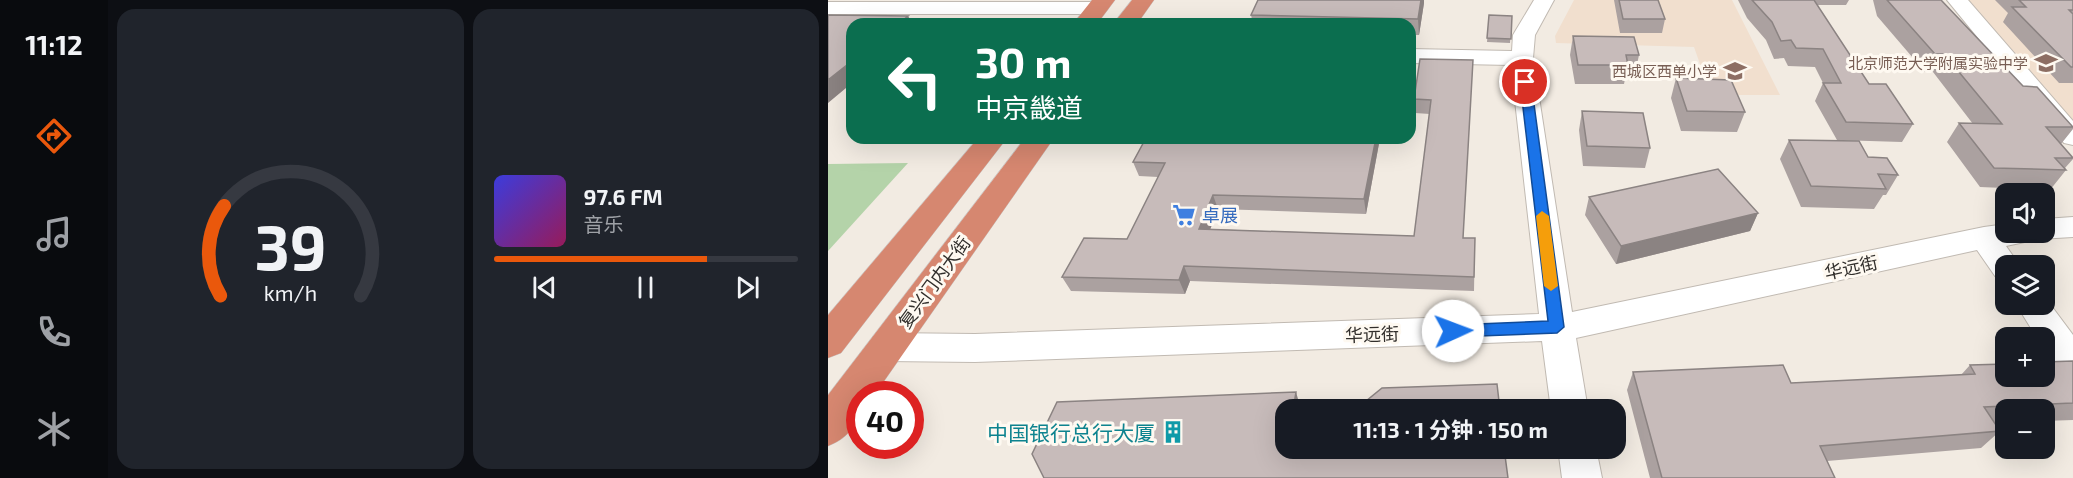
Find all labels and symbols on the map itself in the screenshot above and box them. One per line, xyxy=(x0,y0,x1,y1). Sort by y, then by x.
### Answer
school or university icon: 北京师范大学附属实验中学 xyxy=(2033,50,2059,76)
place label: 北京师范大学附属实验中学 xyxy=(1848,54,2028,72)
pin xyxy=(1499,56,1550,107)
school or university icon: 西城区西单小学 xyxy=(1722,58,1748,84)
place label: 西城区西单小学 xyxy=(1612,62,1717,80)
supermarket icon: 卓展 xyxy=(1171,202,1197,228)
place label: 卓展 xyxy=(1202,204,1238,226)
street label: 复兴门内大街 xyxy=(893,232,975,332)
street label: 华远街 xyxy=(1822,251,1880,283)
position arrow xyxy=(1421,299,1485,363)
street label: 华远街 xyxy=(1345,322,1399,346)
speed limit sign: 40 xyxy=(846,381,924,459)
building icon: 中国银行总行大厦 xyxy=(1160,419,1186,445)
place label: 中国银行总行大厦 xyxy=(987,420,1155,445)

